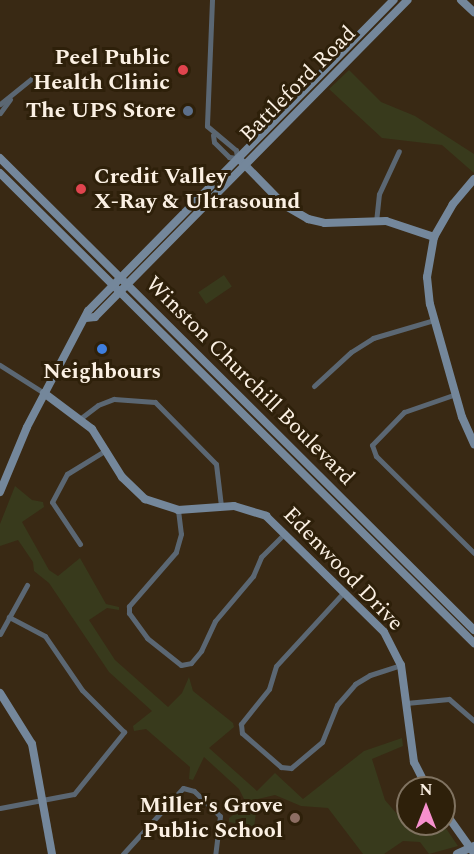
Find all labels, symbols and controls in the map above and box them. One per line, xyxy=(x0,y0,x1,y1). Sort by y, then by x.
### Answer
street label: Battleford Road xyxy=(234,20,362,148)
place label: Peel Public Health Clinic xyxy=(33,44,170,96)
marker: Peel Public Health Clinic xyxy=(174,61,192,79)
place label: The UPS Store xyxy=(26,98,176,124)
marker: The UPS Store xyxy=(181,104,195,118)
place label: Credit Valley X-Ray & Ultrasound xyxy=(94,163,300,214)
marker: Credit Valley X-Ray & Ultrasound xyxy=(72,180,90,198)
street label: Winston Churchill Boulevard xyxy=(140,271,360,491)
marker: Neighbours xyxy=(95,342,109,356)
place label: Neighbours xyxy=(43,359,161,385)
street label: Edenwood Drive xyxy=(277,502,409,636)
north arrow xyxy=(396,776,456,836)
text: N xyxy=(419,778,433,802)
place label: Miller's Grove Public School xyxy=(139,792,283,843)
marker: Miller's Grove Public School xyxy=(288,811,302,825)

